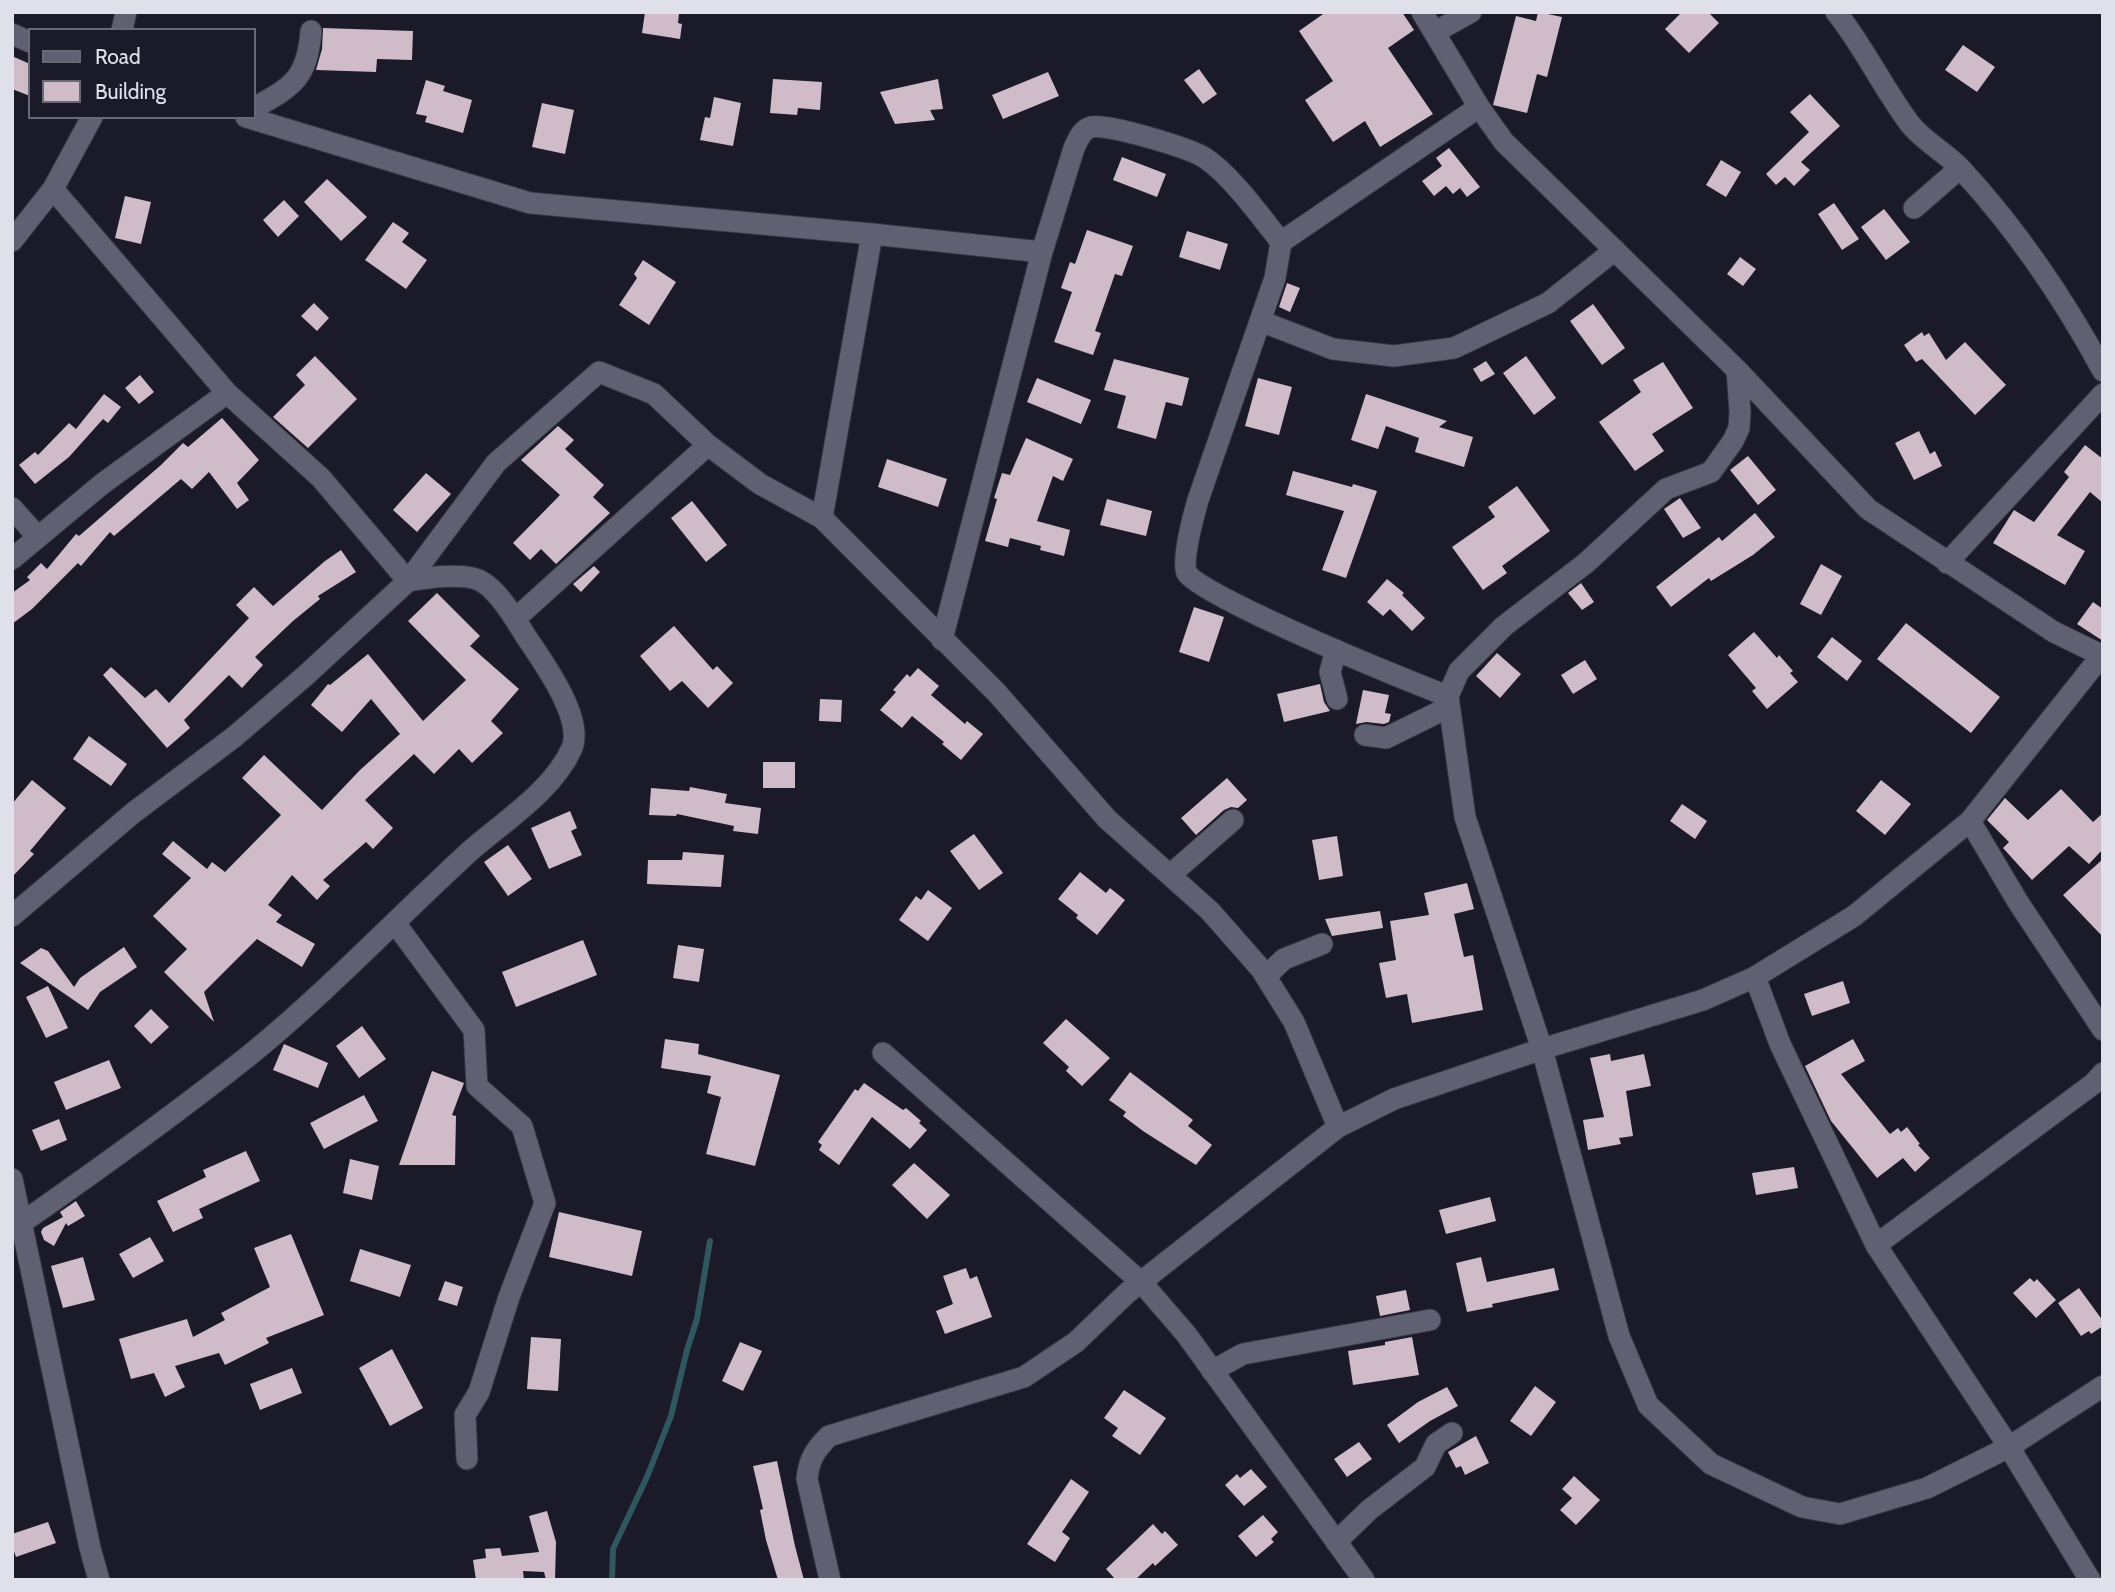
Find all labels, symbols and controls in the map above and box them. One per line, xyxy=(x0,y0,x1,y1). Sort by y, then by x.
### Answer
legend xyxy=(28,28,256,119)
text: Road xyxy=(95,44,141,69)
text: Building xyxy=(95,79,166,104)

